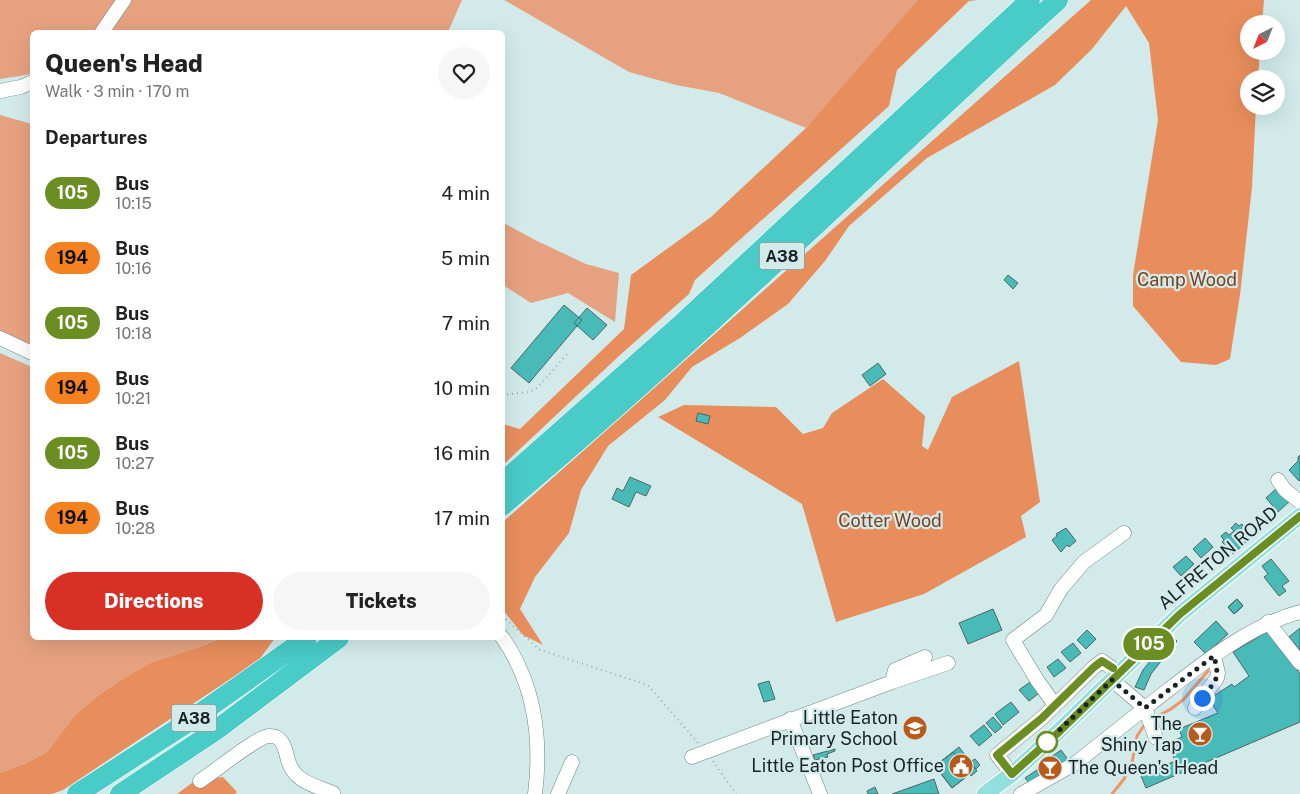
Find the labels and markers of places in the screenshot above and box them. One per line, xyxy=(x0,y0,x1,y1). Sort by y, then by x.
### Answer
place label: Little Eaton Primary School xyxy=(770,707,898,749)
place label: The Shiny Tap xyxy=(1101,713,1182,755)
school or university icon: Little Eaton Primary School xyxy=(902,715,928,741)
bar icon: The Shiny Tap xyxy=(1187,721,1213,747)
unlabelled marker xyxy=(1036,731,1058,753)
public building icon: Little Eaton Post Office xyxy=(948,753,974,779)
place label: Little Eaton Post Office xyxy=(751,755,944,776)
bar icon: The Queen's Head xyxy=(1037,755,1063,781)
place label: The Queen's Head xyxy=(1068,757,1218,778)

